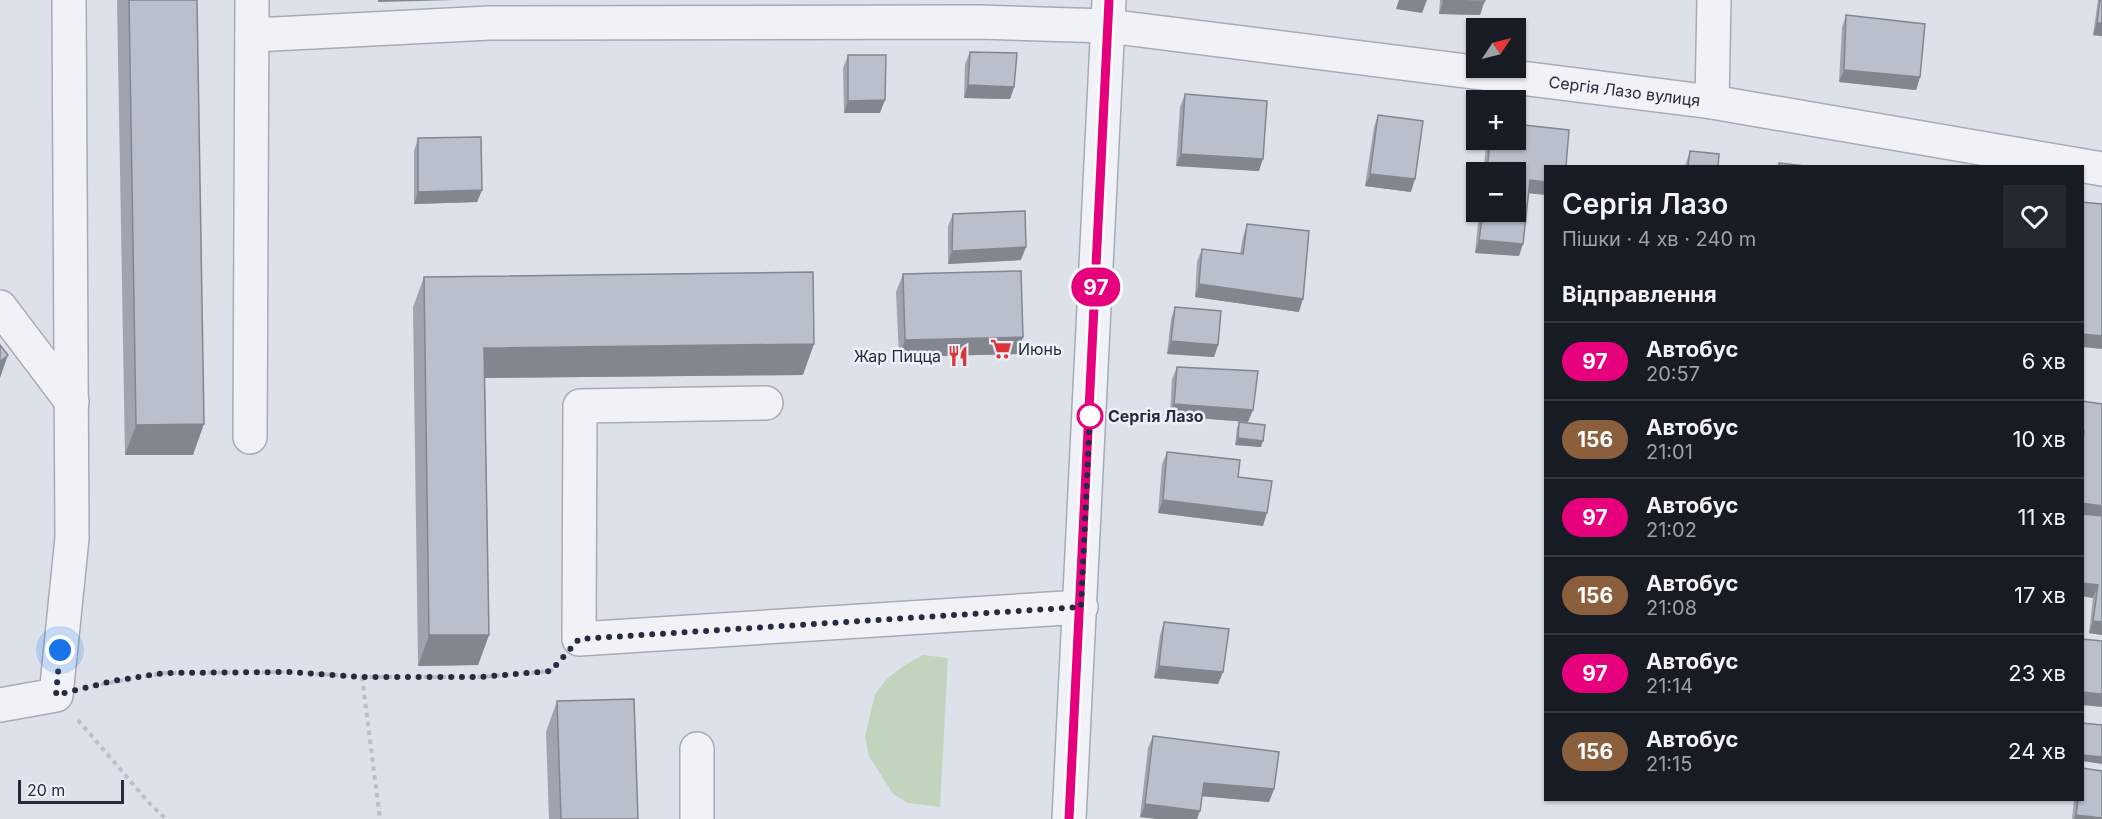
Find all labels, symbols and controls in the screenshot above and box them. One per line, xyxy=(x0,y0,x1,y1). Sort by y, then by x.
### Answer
north arrow xyxy=(1466,18,1526,78)
map controls xyxy=(1466,18,1526,222)
street label: Сергія Лазо вулиця xyxy=(1548,72,1702,110)
button: + xyxy=(1466,90,1526,150)
button: − xyxy=(1466,162,1526,222)
button: heart xyxy=(2003,185,2066,248)
text: Сергія Лазо xyxy=(1562,187,1728,221)
text: Пішки · 4 хв · 240 m xyxy=(1562,227,1756,251)
line badge: 97 xyxy=(1069,268,1123,306)
text: 97 xyxy=(1083,275,1109,300)
text: Відправлення xyxy=(1562,281,1717,307)
text: Автобус xyxy=(1646,336,1739,362)
supermarket icon: Июнь xyxy=(989,337,1013,361)
place label: Июнь xyxy=(1018,339,1062,359)
restaurant icon: Жар Пицца xyxy=(946,344,970,368)
place label: Жар Пицца xyxy=(854,346,941,366)
text: 6 хв xyxy=(2022,348,2066,374)
text: 97 xyxy=(1582,349,1608,374)
text: 20:57 xyxy=(1646,362,1700,386)
marker: Сергія Лазо xyxy=(1077,403,1103,429)
place label: Сергія Лазо xyxy=(1108,406,1204,426)
text: Автобус xyxy=(1646,414,1739,440)
text: 10 хв xyxy=(2013,426,2066,452)
text: 156 xyxy=(1577,427,1613,452)
text: 21:01 xyxy=(1646,440,1693,464)
text: Автобус xyxy=(1646,492,1739,518)
text: 11 хв xyxy=(2017,504,2066,530)
text: 97 xyxy=(1582,505,1608,530)
text: 21:02 xyxy=(1646,518,1697,542)
text: Автобус xyxy=(1646,570,1739,596)
text: 17 хв xyxy=(2014,582,2066,608)
text: 156 xyxy=(1577,583,1613,608)
text: 21:08 xyxy=(1646,596,1697,620)
your location xyxy=(45,635,75,665)
text: Автобус xyxy=(1646,648,1739,674)
text: 23 хв xyxy=(2008,660,2066,686)
text: 97 xyxy=(1582,661,1608,686)
text: 21:14 xyxy=(1646,674,1693,698)
text: Автобус xyxy=(1646,726,1739,752)
text: 24 хв xyxy=(2008,738,2066,764)
text: 156 xyxy=(1577,739,1613,764)
text: 21:15 xyxy=(1646,752,1692,776)
scale bar xyxy=(18,777,124,804)
text: 20 m xyxy=(27,780,65,800)

